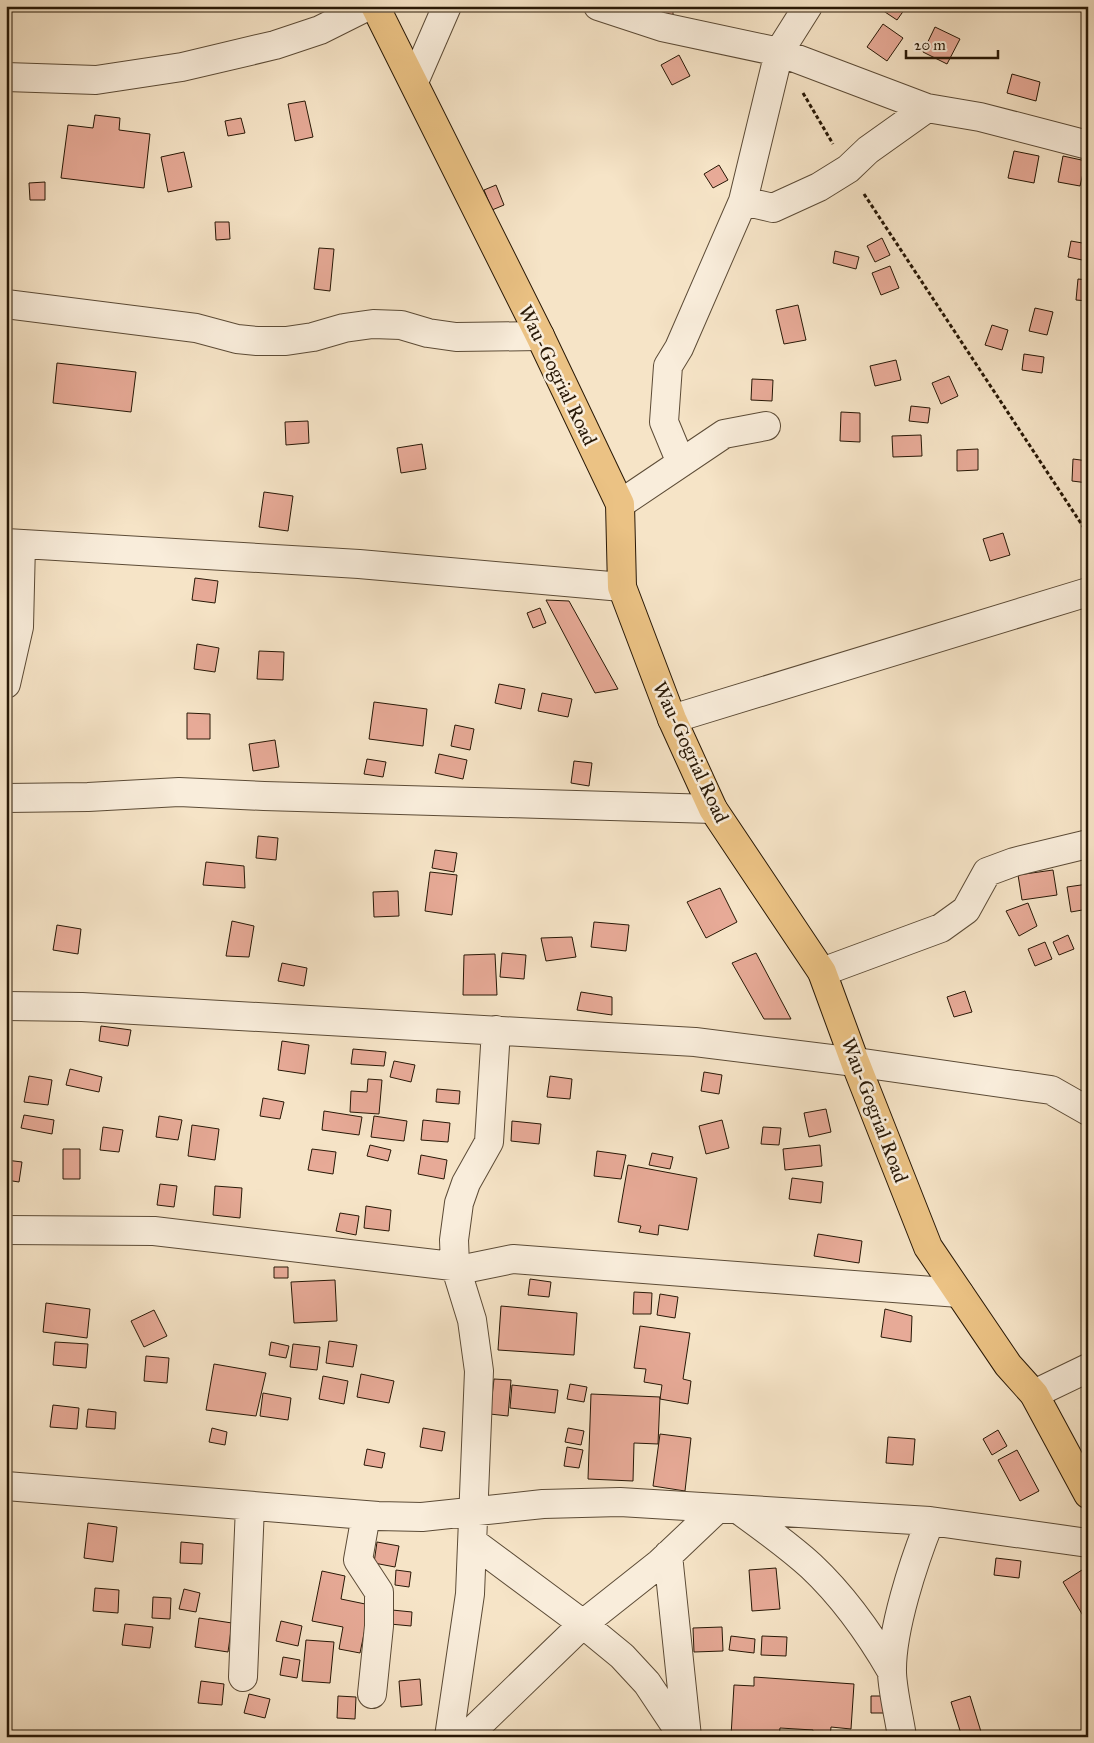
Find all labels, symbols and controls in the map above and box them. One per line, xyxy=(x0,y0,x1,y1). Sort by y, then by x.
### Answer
scale bar xyxy=(906,28,999,60)
text: 20 m xyxy=(914,36,946,54)
street label: Wau-Gogrial Road xyxy=(513,301,602,450)
street label: Wau-Gogrial Road xyxy=(647,677,734,827)
street label: Wau-Gogrial Road xyxy=(835,1034,914,1186)

